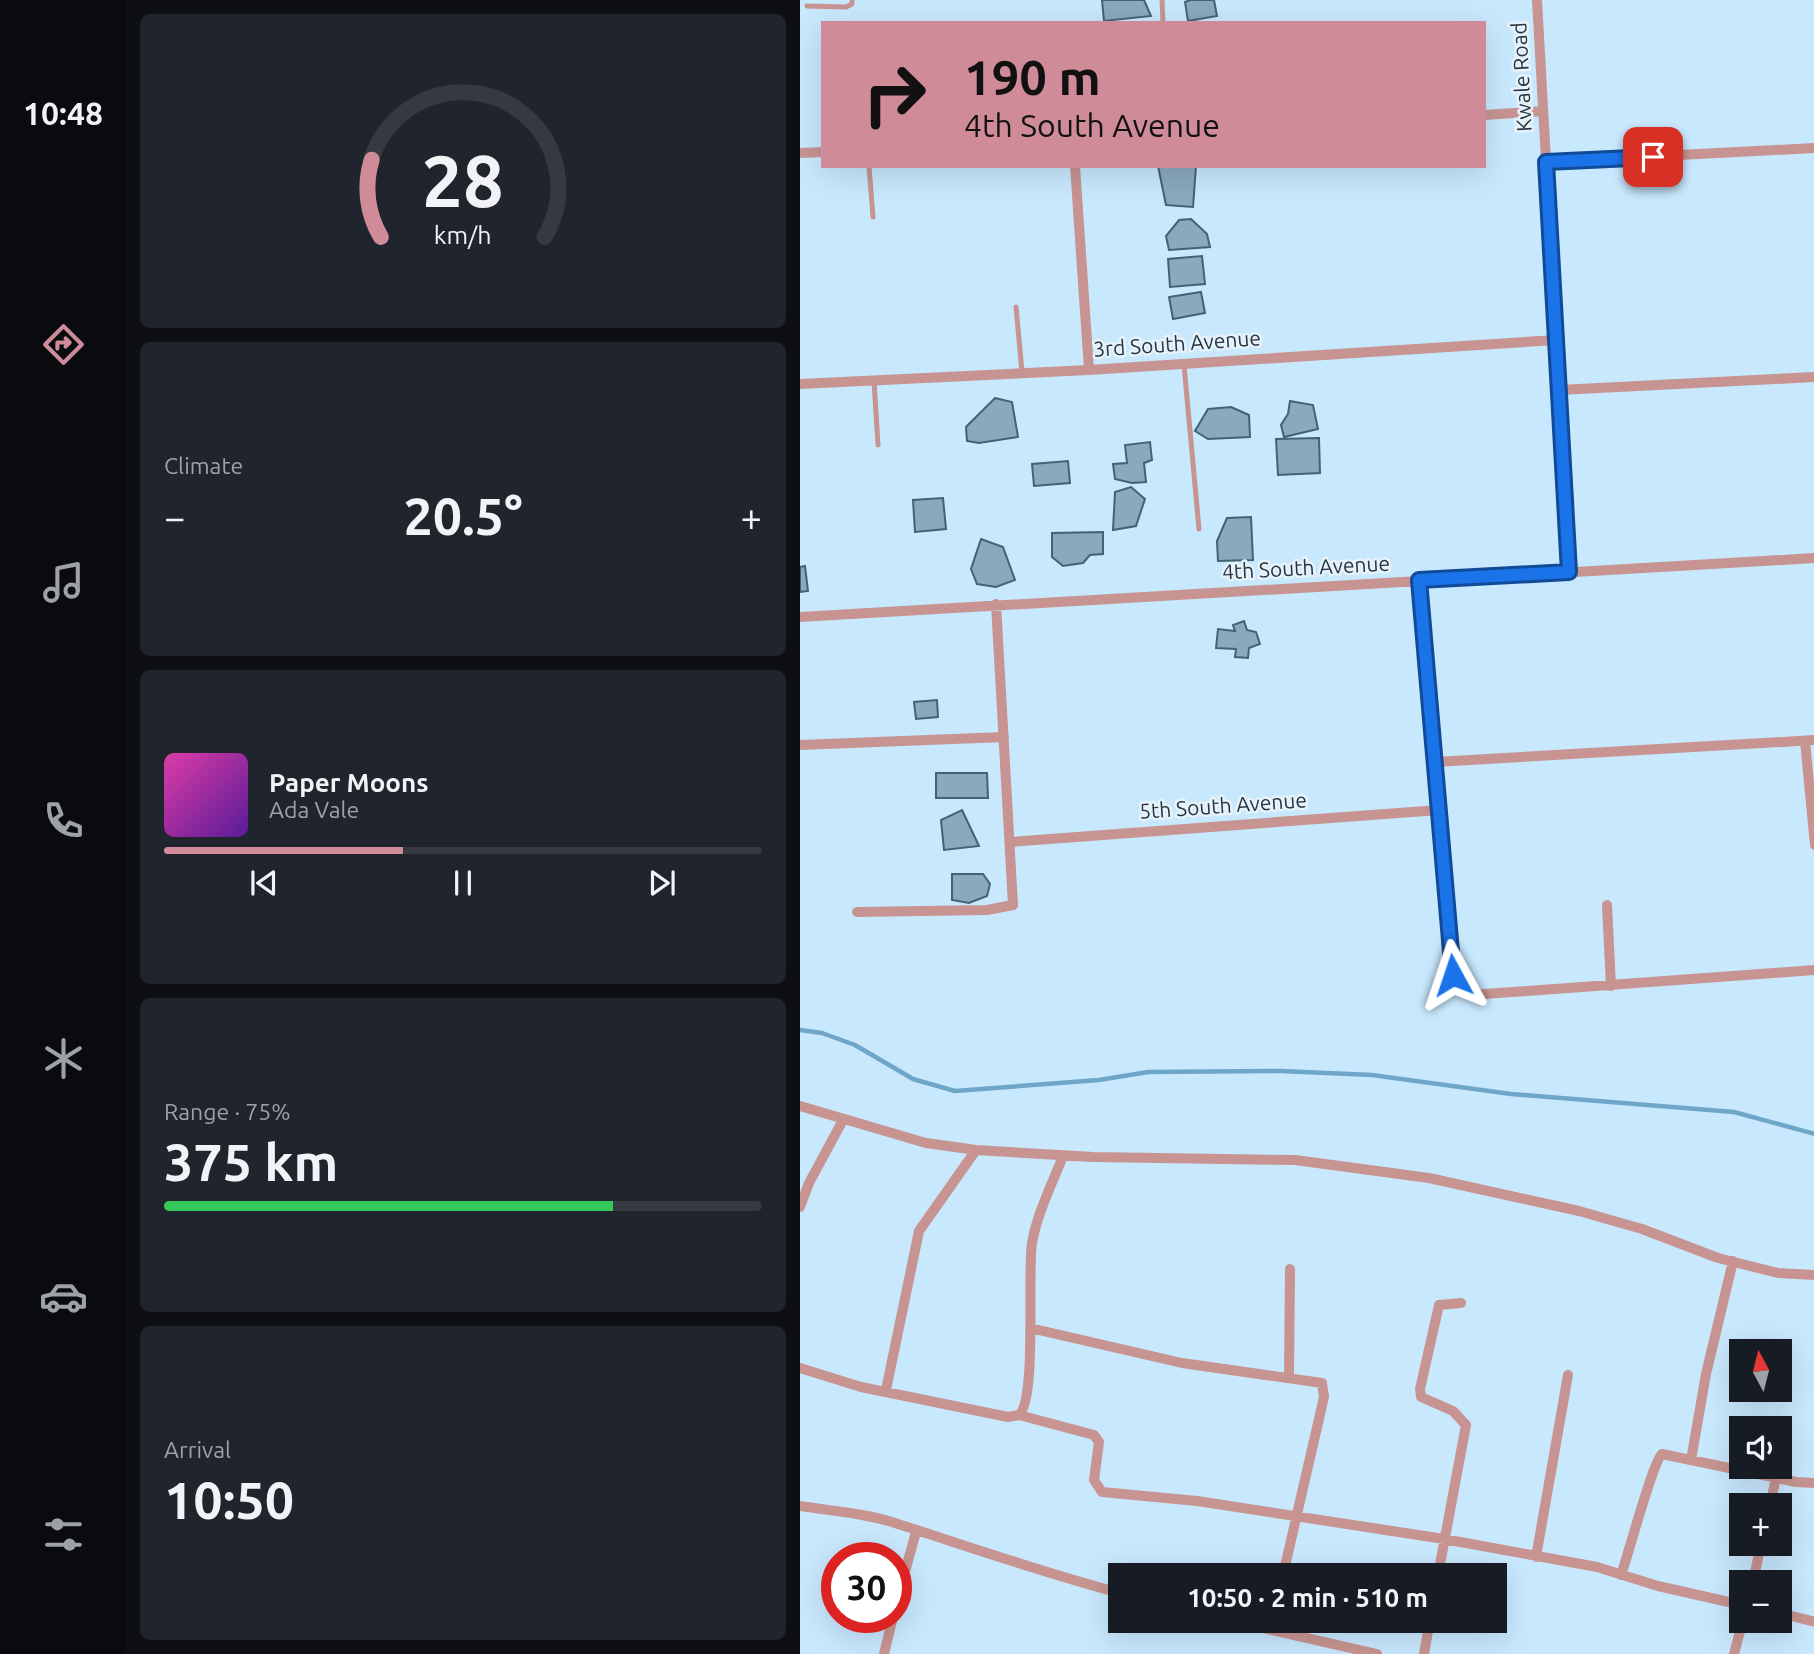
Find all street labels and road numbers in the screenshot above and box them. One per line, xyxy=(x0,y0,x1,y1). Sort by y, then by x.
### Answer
street label: Kwale Road xyxy=(1506,22,1536,132)
street label: 3rd South Avenue xyxy=(1092,325,1262,361)
street label: 4th South Avenue xyxy=(1221,551,1390,583)
street label: 5th South Avenue xyxy=(1138,787,1308,823)

